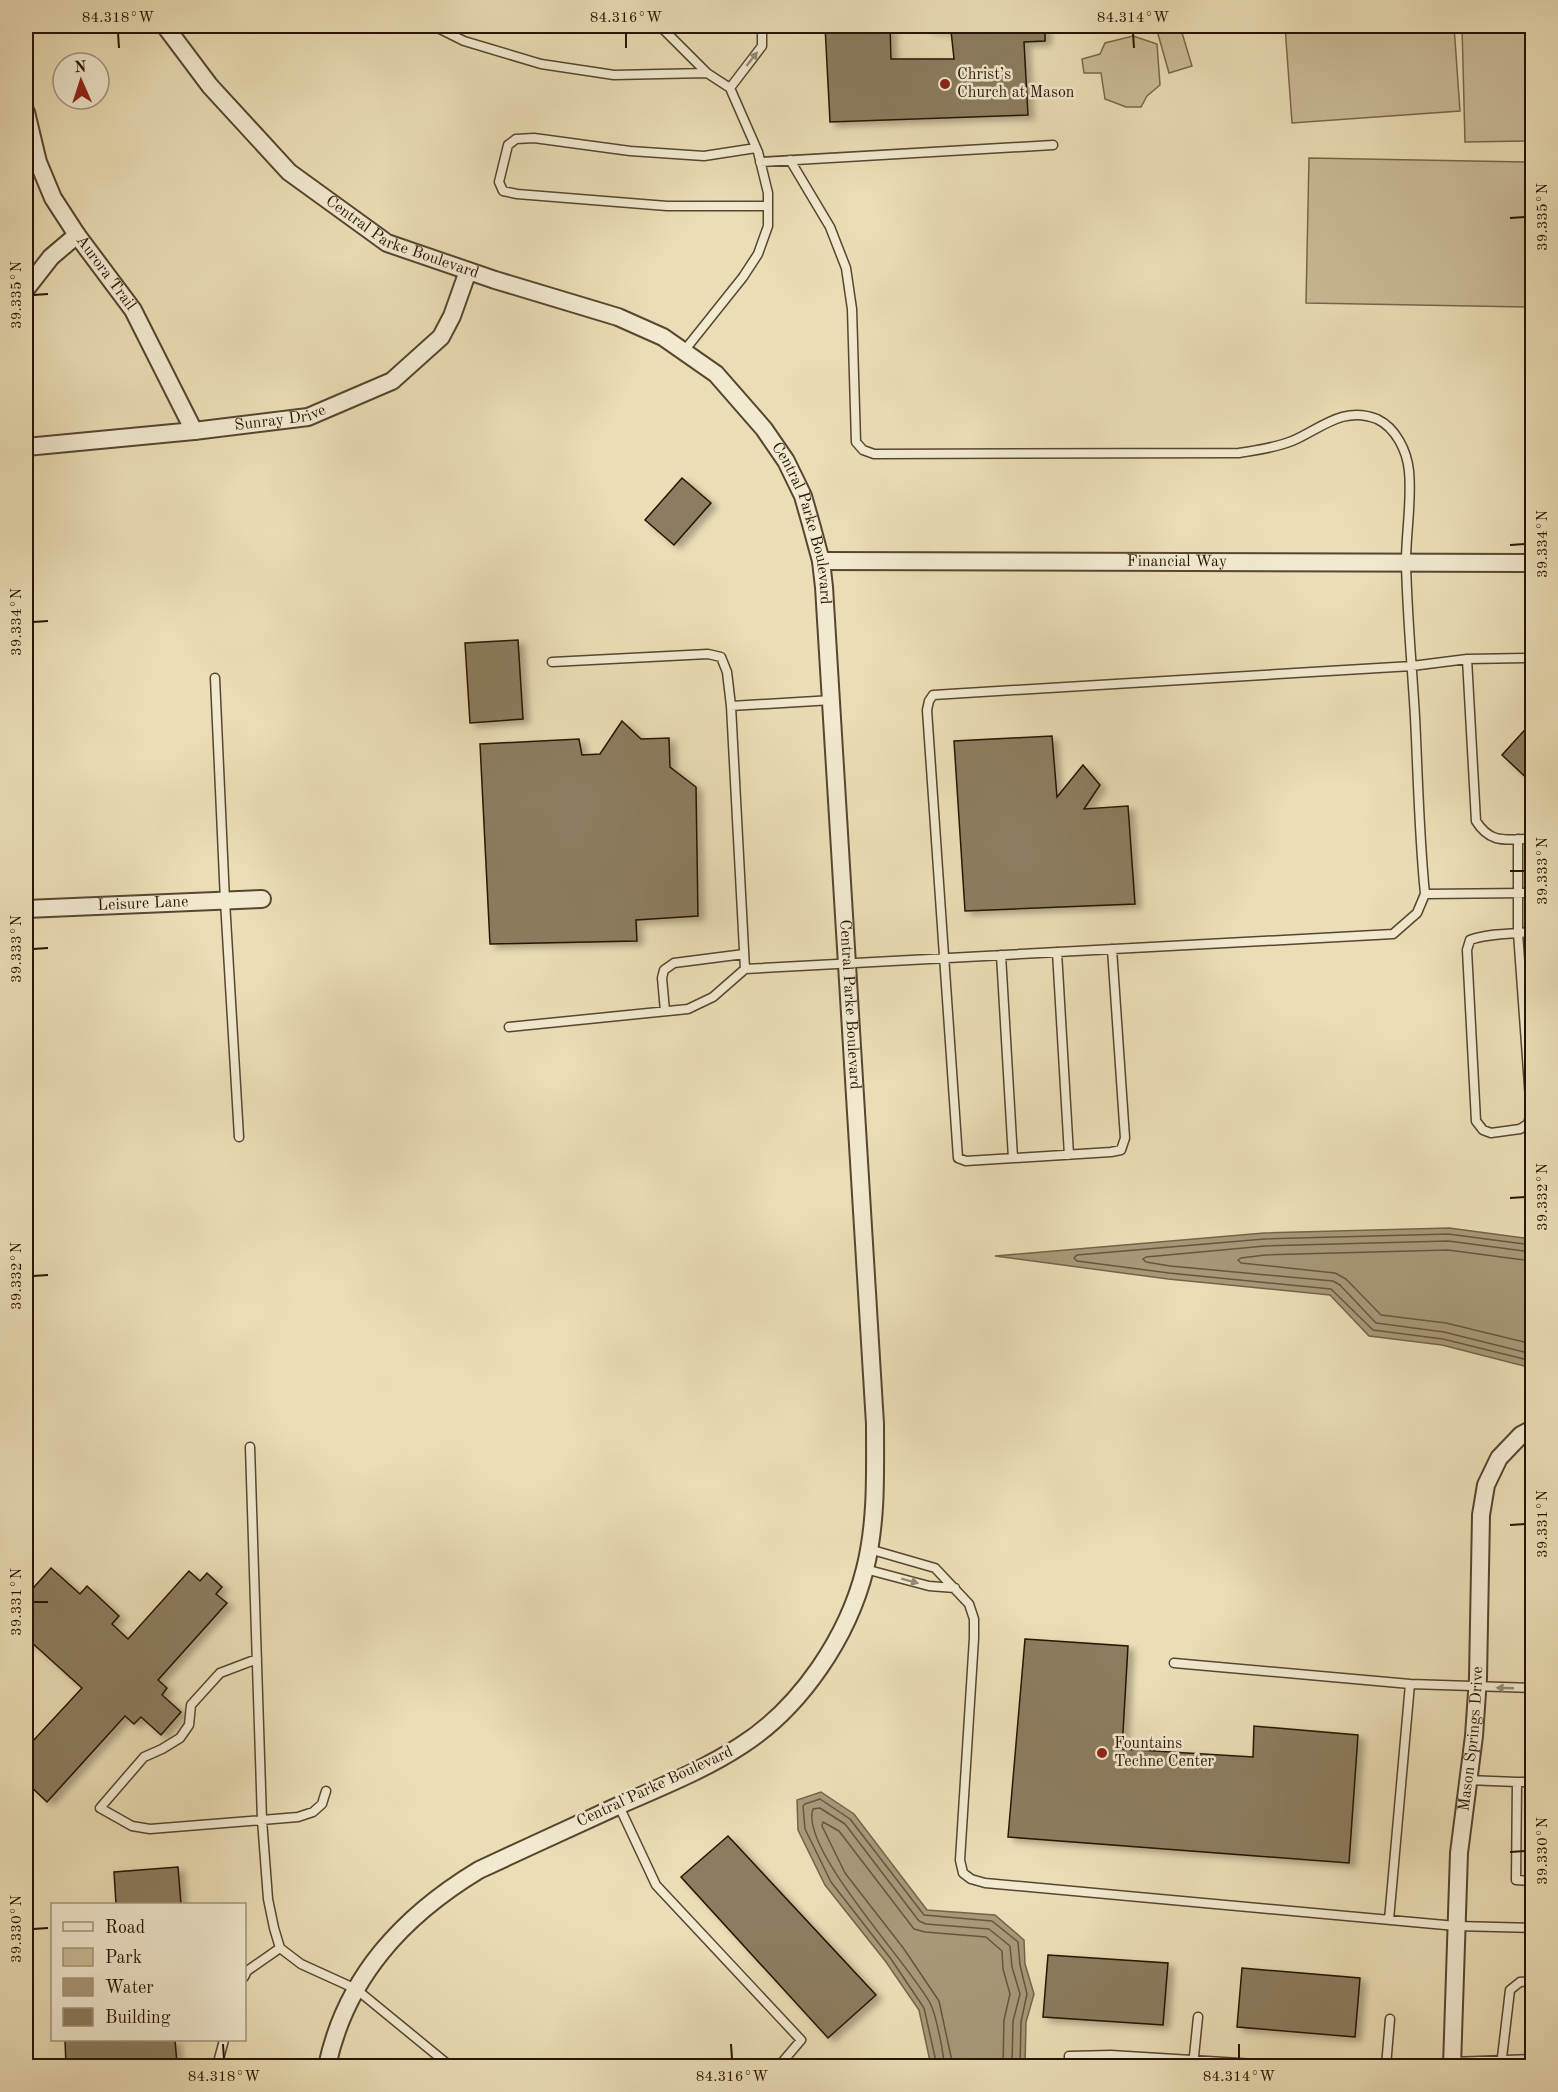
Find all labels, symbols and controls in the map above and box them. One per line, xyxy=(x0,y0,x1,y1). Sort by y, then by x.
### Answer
text: 84.318°W xyxy=(82,11,154,26)
text: 84.316°W xyxy=(590,11,662,26)
text: 84.314°W xyxy=(1097,11,1169,26)
north arrow xyxy=(51,51,111,111)
one-way arrow xyxy=(745,51,758,67)
text: N xyxy=(74,60,88,76)
place label: Christ’s Church at Mason xyxy=(957,67,1075,101)
marker: Christ’s Church at Mason xyxy=(938,77,952,91)
text: 39.335°N xyxy=(1536,183,1551,251)
street label: Central Parke Boulevard xyxy=(322,193,481,282)
street label: Aurora Trail xyxy=(72,233,138,313)
text: 39.335°N xyxy=(10,261,25,329)
street label: Sunray Drive xyxy=(234,402,328,434)
street label: Central Parke Boulevard xyxy=(768,440,833,605)
text: 39.334°N xyxy=(1536,510,1551,578)
street label: Financial Way xyxy=(1127,554,1228,570)
text: 39.334°N xyxy=(10,588,25,656)
text: 39.333°N xyxy=(1536,837,1551,905)
street label: Leisure Lane xyxy=(97,894,189,914)
text: 39.333°N xyxy=(10,915,25,983)
street label: Central Parke Boulevard xyxy=(836,919,863,1090)
text: 39.332°N xyxy=(1536,1163,1551,1231)
text: 39.332°N xyxy=(10,1242,25,1310)
text: 39.331°N xyxy=(1536,1490,1551,1558)
text: 39.331°N xyxy=(10,1568,25,1636)
one-way arrow xyxy=(901,1577,919,1586)
street label: Mason Springs Drive xyxy=(1456,1666,1486,1812)
one-way arrow xyxy=(1495,1683,1514,1692)
place label: Fountains Techne Center xyxy=(1114,1736,1215,1770)
street label: Central Parke Boulevard xyxy=(574,1744,736,1830)
marker: Fountains Techne Center xyxy=(1095,1746,1109,1760)
text: 39.330°N xyxy=(1536,1817,1551,1885)
text: 39.330°N xyxy=(10,1895,25,1963)
legend xyxy=(51,1903,246,2041)
text: Road xyxy=(105,1919,145,1937)
text: Park xyxy=(105,1949,142,1967)
text: Water xyxy=(105,1979,154,1997)
text: Building xyxy=(105,2009,171,2027)
text: 84.318°W xyxy=(188,2070,260,2085)
text: 84.316°W xyxy=(696,2070,768,2085)
text: 84.314°W xyxy=(1203,2070,1275,2085)

